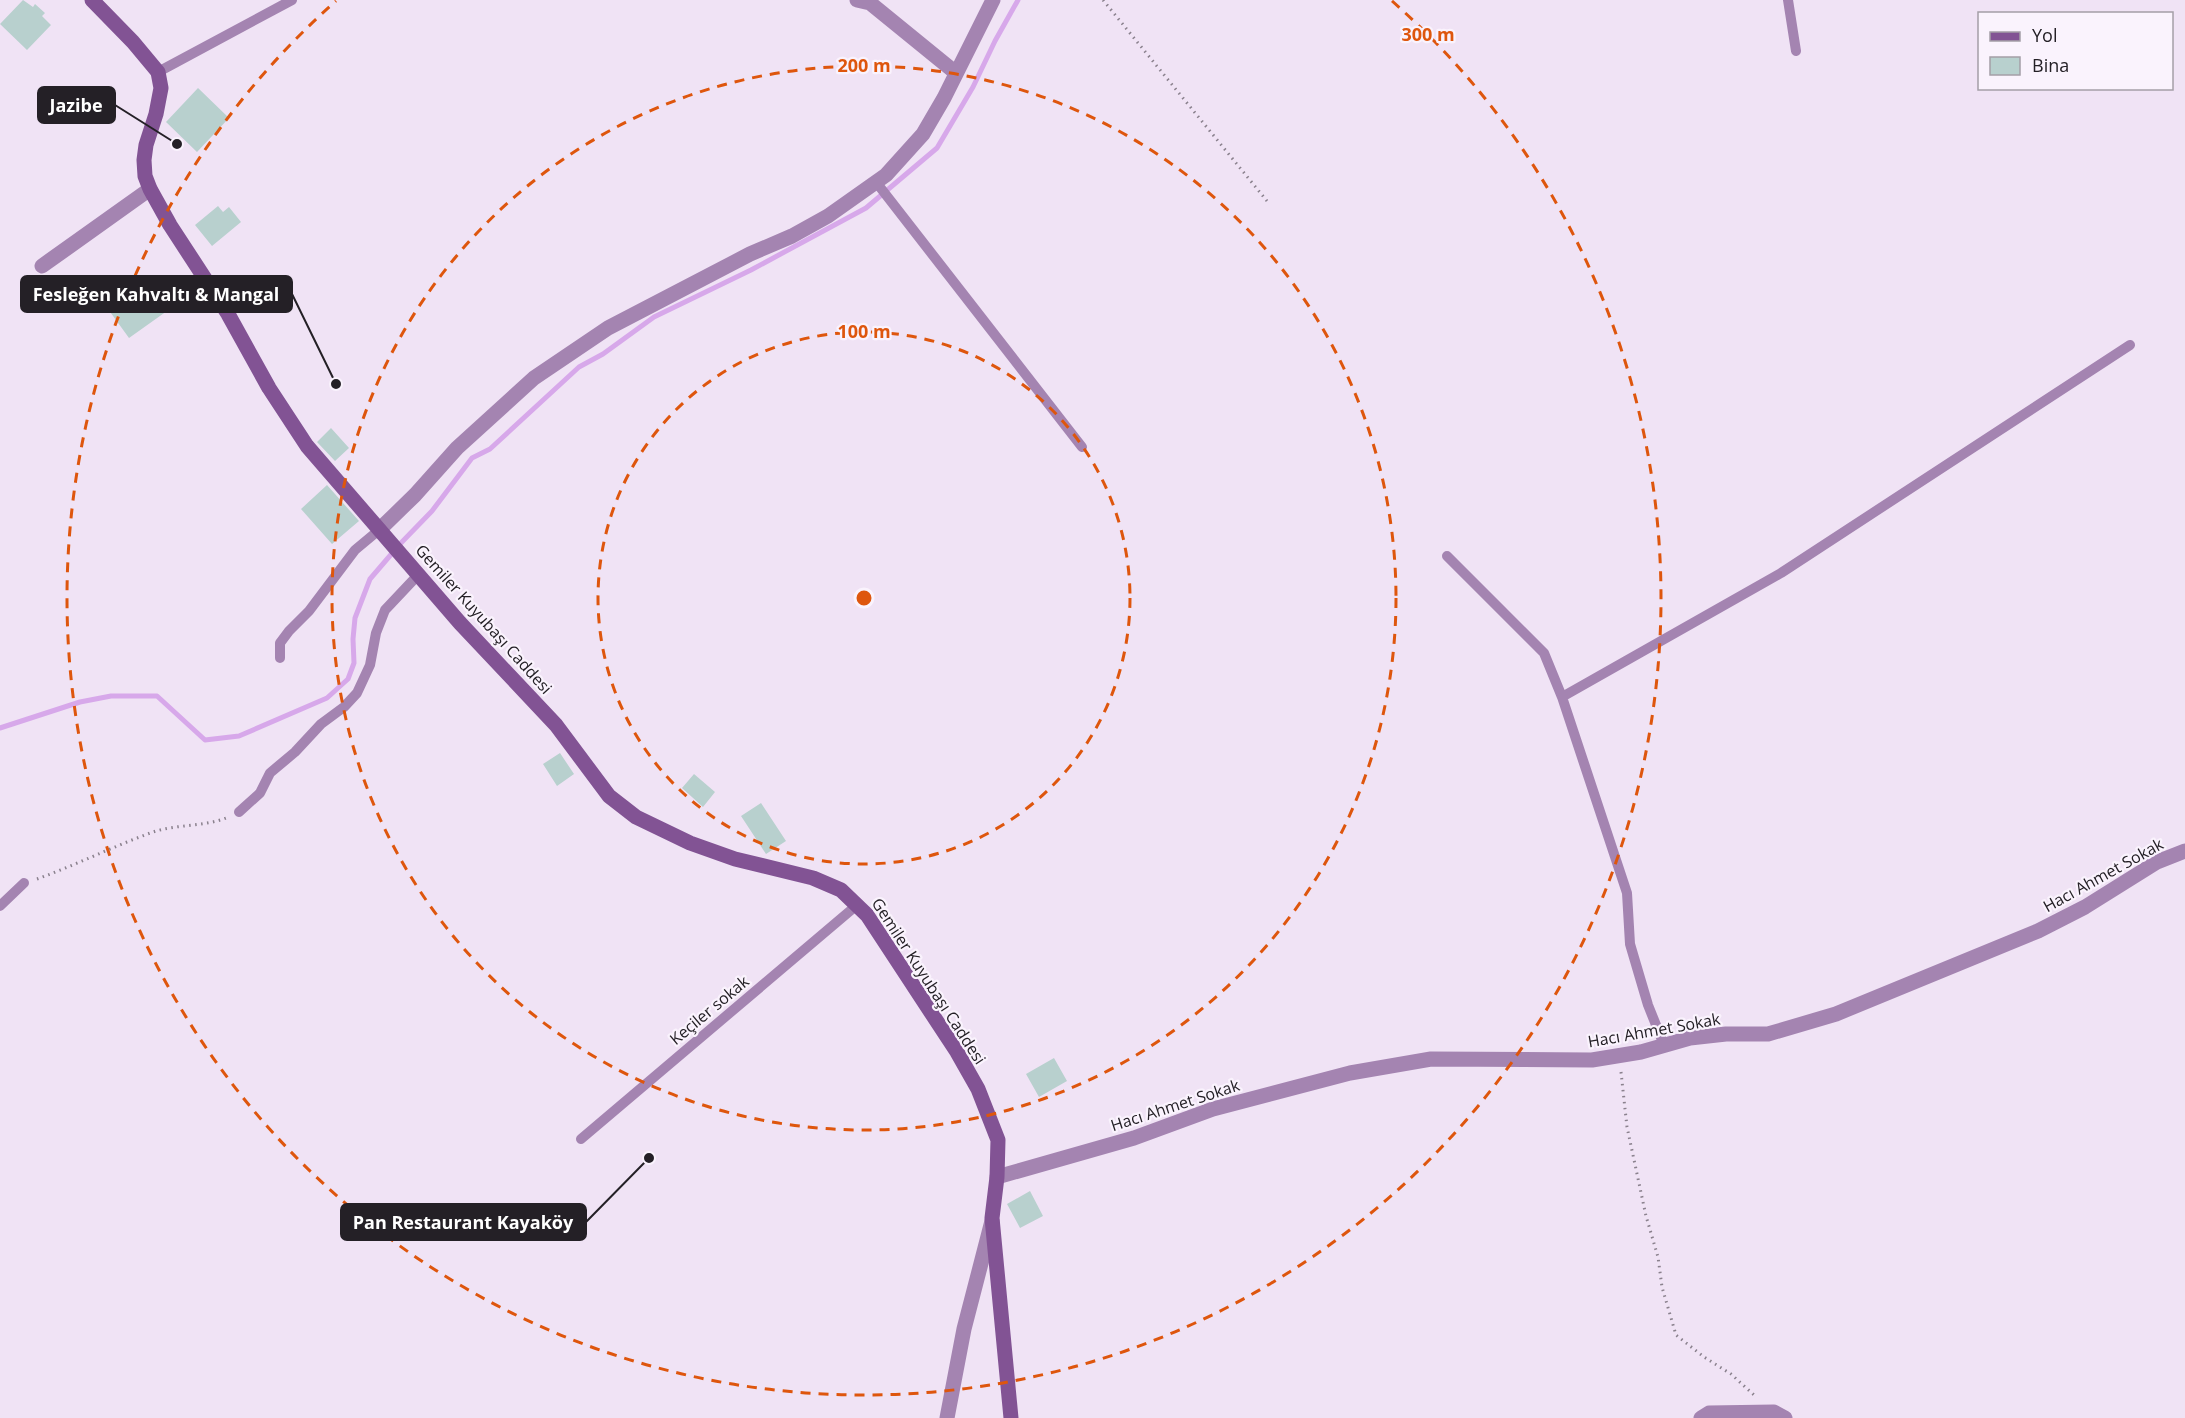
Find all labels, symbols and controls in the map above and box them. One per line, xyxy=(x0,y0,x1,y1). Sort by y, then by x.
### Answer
legend xyxy=(1978,12,2173,90)
text: 300 m xyxy=(1401,22,1455,46)
text: Yol xyxy=(2032,23,2057,47)
text: 200 m xyxy=(837,53,891,77)
text: Bina xyxy=(2032,53,2069,77)
callout: Jazibe xyxy=(38,87,115,123)
text: Jazibe xyxy=(47,93,103,117)
callout: Fesleğen Kahvaltı & Mangal xyxy=(21,276,292,312)
text: Fesleğen Kahvaltı & Mangal xyxy=(33,282,279,306)
text: 100 m xyxy=(837,319,891,343)
street label: Gemiler Kuyubaşı Caddesi xyxy=(411,539,557,699)
centre of rings xyxy=(854,588,874,608)
street label: Hacı Ahmet Sokak xyxy=(2039,833,2168,917)
street label: Gemiler Kuyubaşı Caddesi xyxy=(867,894,991,1068)
street label: Keçiler sokak xyxy=(665,970,754,1050)
street label: Hacı Ahmet Sokak xyxy=(1586,1007,1723,1052)
street label: Hacı Ahmet Sokak xyxy=(1108,1074,1243,1136)
callout: Pan Restaurant Kayaköy xyxy=(341,1204,586,1240)
text: Pan Restaurant Kayaköy xyxy=(353,1210,574,1234)

